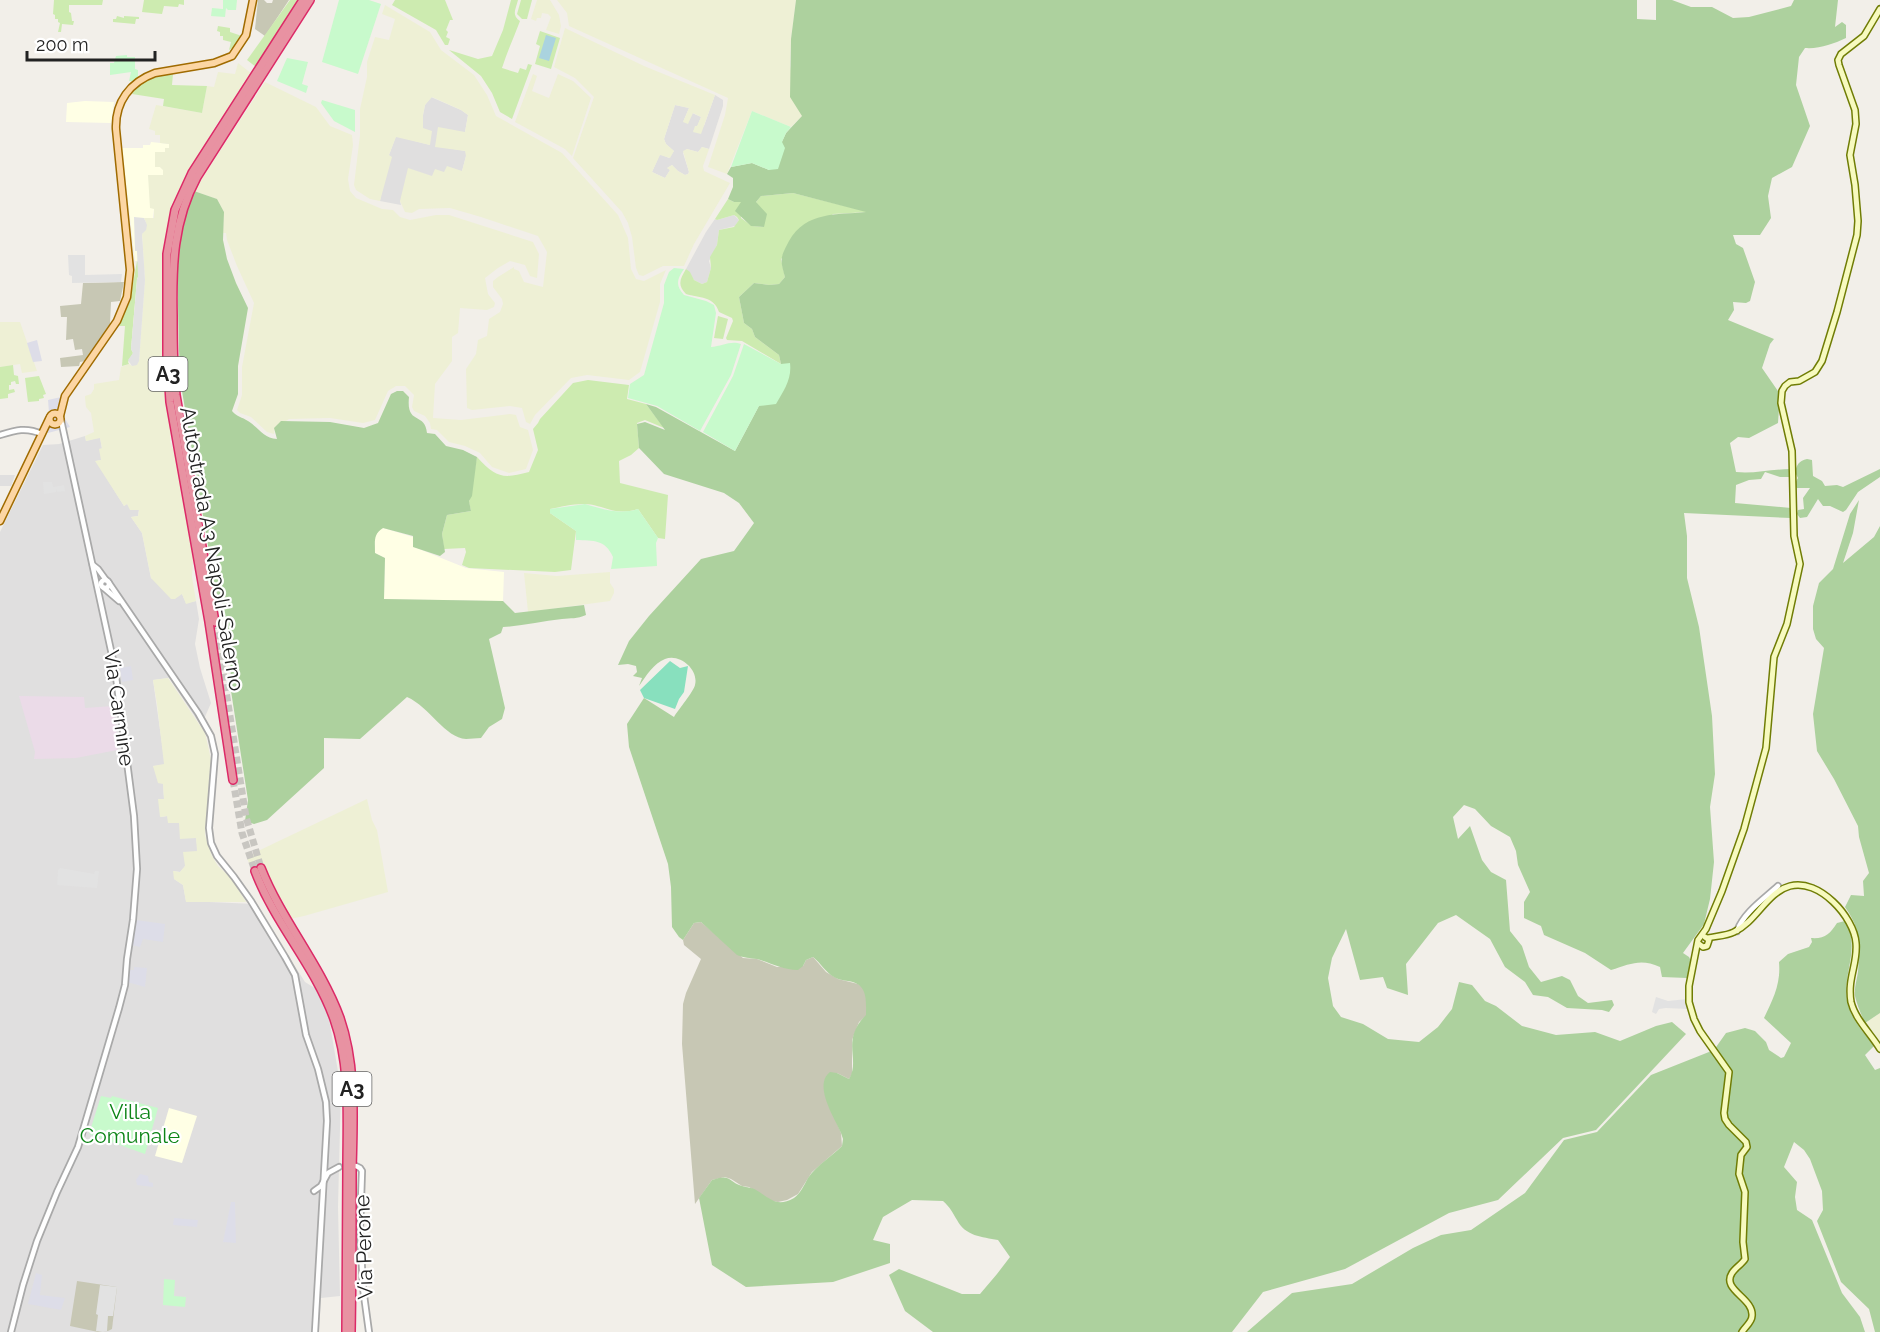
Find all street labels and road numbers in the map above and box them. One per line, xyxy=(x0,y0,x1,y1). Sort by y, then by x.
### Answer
road number: A3 xyxy=(148,357,188,391)
street label: Autostrada A3 Napoli-Salerno xyxy=(175,405,250,693)
street label: Via Carmine xyxy=(99,648,140,768)
road number: A3 xyxy=(332,1072,372,1106)
street label: Via Perone xyxy=(349,1194,378,1300)

